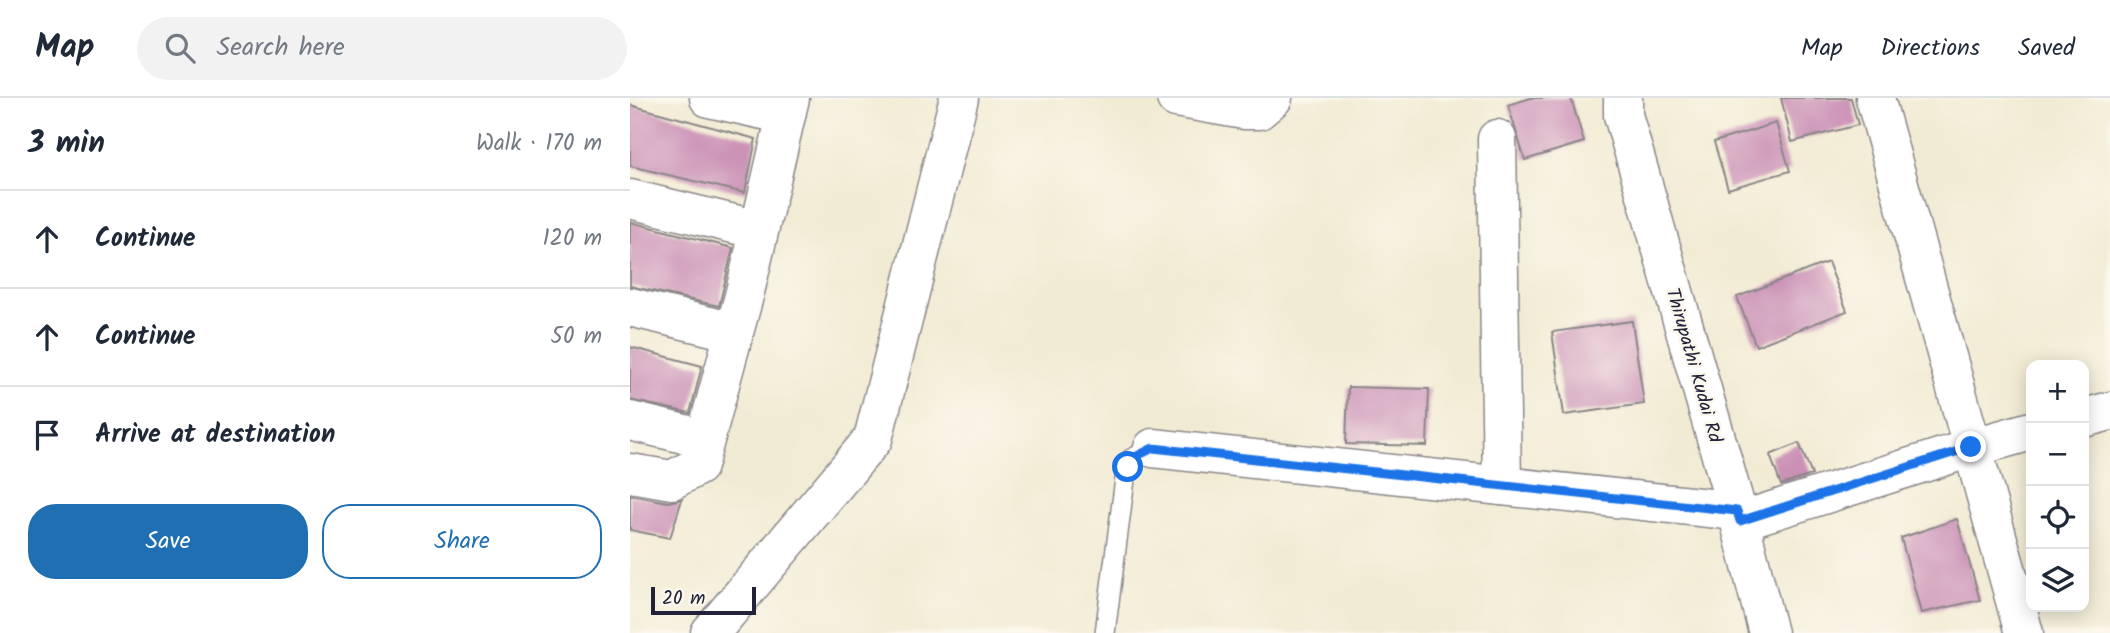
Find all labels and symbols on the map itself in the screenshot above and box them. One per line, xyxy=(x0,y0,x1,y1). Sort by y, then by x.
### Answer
street label: Thirupathi Kudai Rd xyxy=(1657,285,1730,447)
route end xyxy=(1955,431,1986,462)
route start xyxy=(1112,451,1143,482)
scale bar xyxy=(651,584,756,616)

